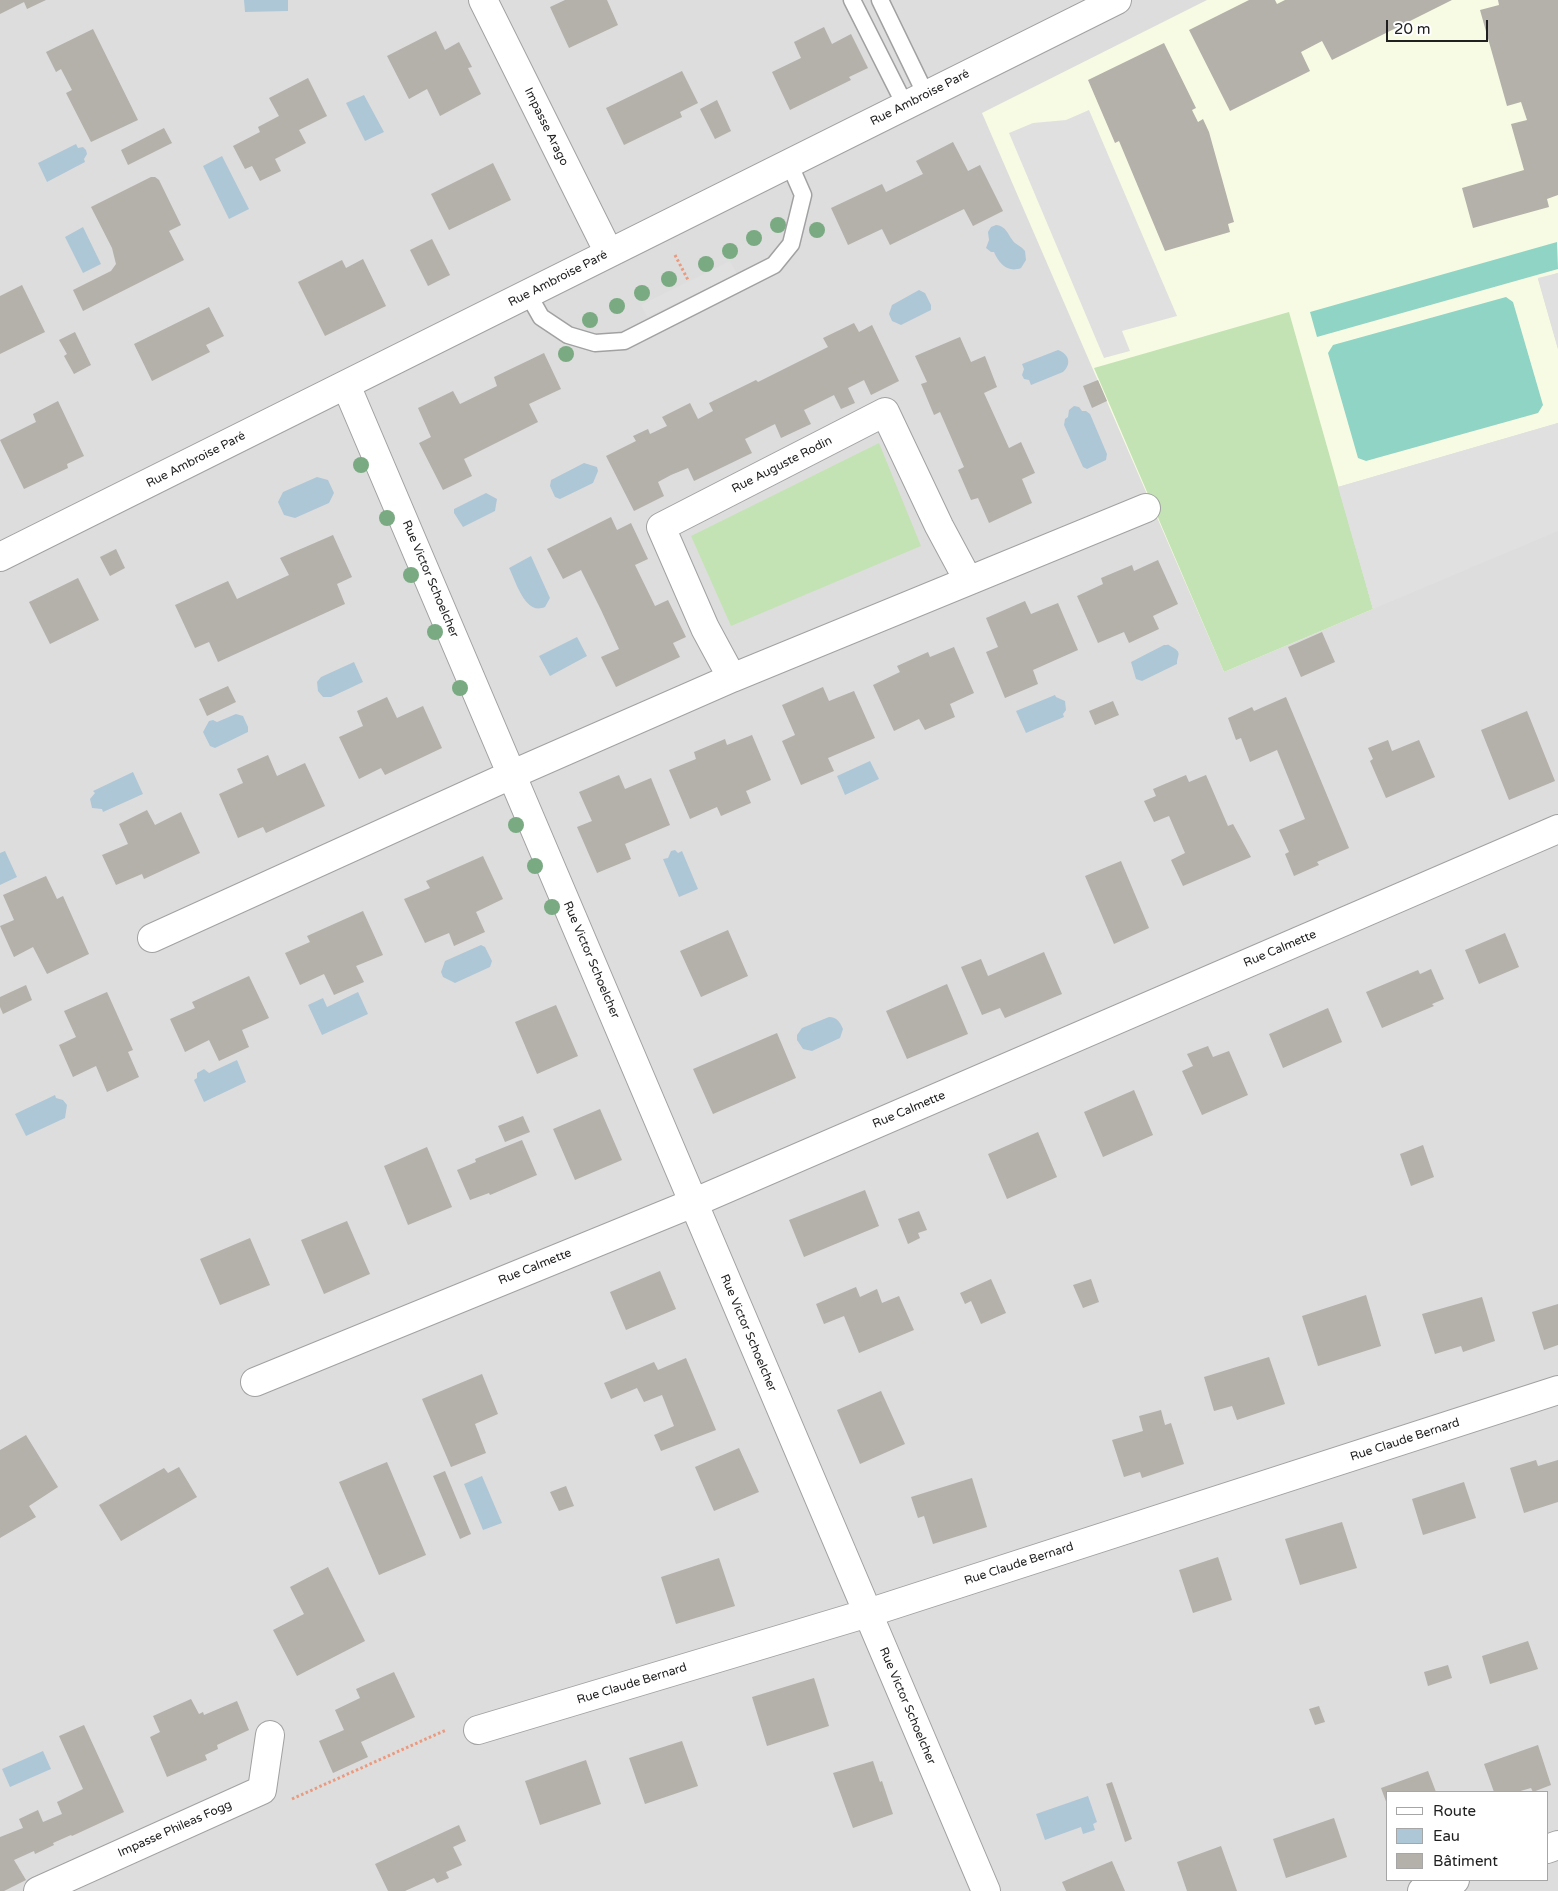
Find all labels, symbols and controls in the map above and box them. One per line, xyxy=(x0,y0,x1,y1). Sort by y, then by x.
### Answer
scale bar xyxy=(1388,10,1490,42)
text: 20 m xyxy=(1394,20,1431,38)
street label: Rue Ambroise Paré xyxy=(868,67,972,129)
street label: Impasse Arago xyxy=(521,86,571,168)
street label: Rue Ambroise Paré xyxy=(506,248,610,310)
street label: Rue Ambroise Paré xyxy=(144,429,248,491)
street label: Rue Auguste Rodin xyxy=(729,433,835,497)
street label: Rue Victor Schoelcher xyxy=(399,518,461,640)
street label: Rue Victor Schoelcher xyxy=(560,899,622,1021)
street label: Rue Calmette xyxy=(1242,927,1318,971)
street label: Rue Calmette xyxy=(871,1088,947,1132)
street label: Rue Calmette xyxy=(496,1246,574,1288)
street label: Rue Victor Schoelcher xyxy=(717,1272,779,1394)
street label: Rue Claude Bernard xyxy=(1348,1415,1462,1465)
street label: Rue Claude Bernard xyxy=(962,1539,1076,1589)
street label: Rue Victor Schoelcher xyxy=(876,1645,938,1767)
street label: Rue Claude Bernard xyxy=(575,1660,689,1708)
legend xyxy=(1386,1791,1548,1881)
street label: Impasse Phileas Fogg xyxy=(116,1797,234,1861)
text: Route xyxy=(1433,1802,1476,1820)
text: Eau xyxy=(1433,1827,1460,1845)
text: Bâtiment xyxy=(1433,1852,1498,1870)

